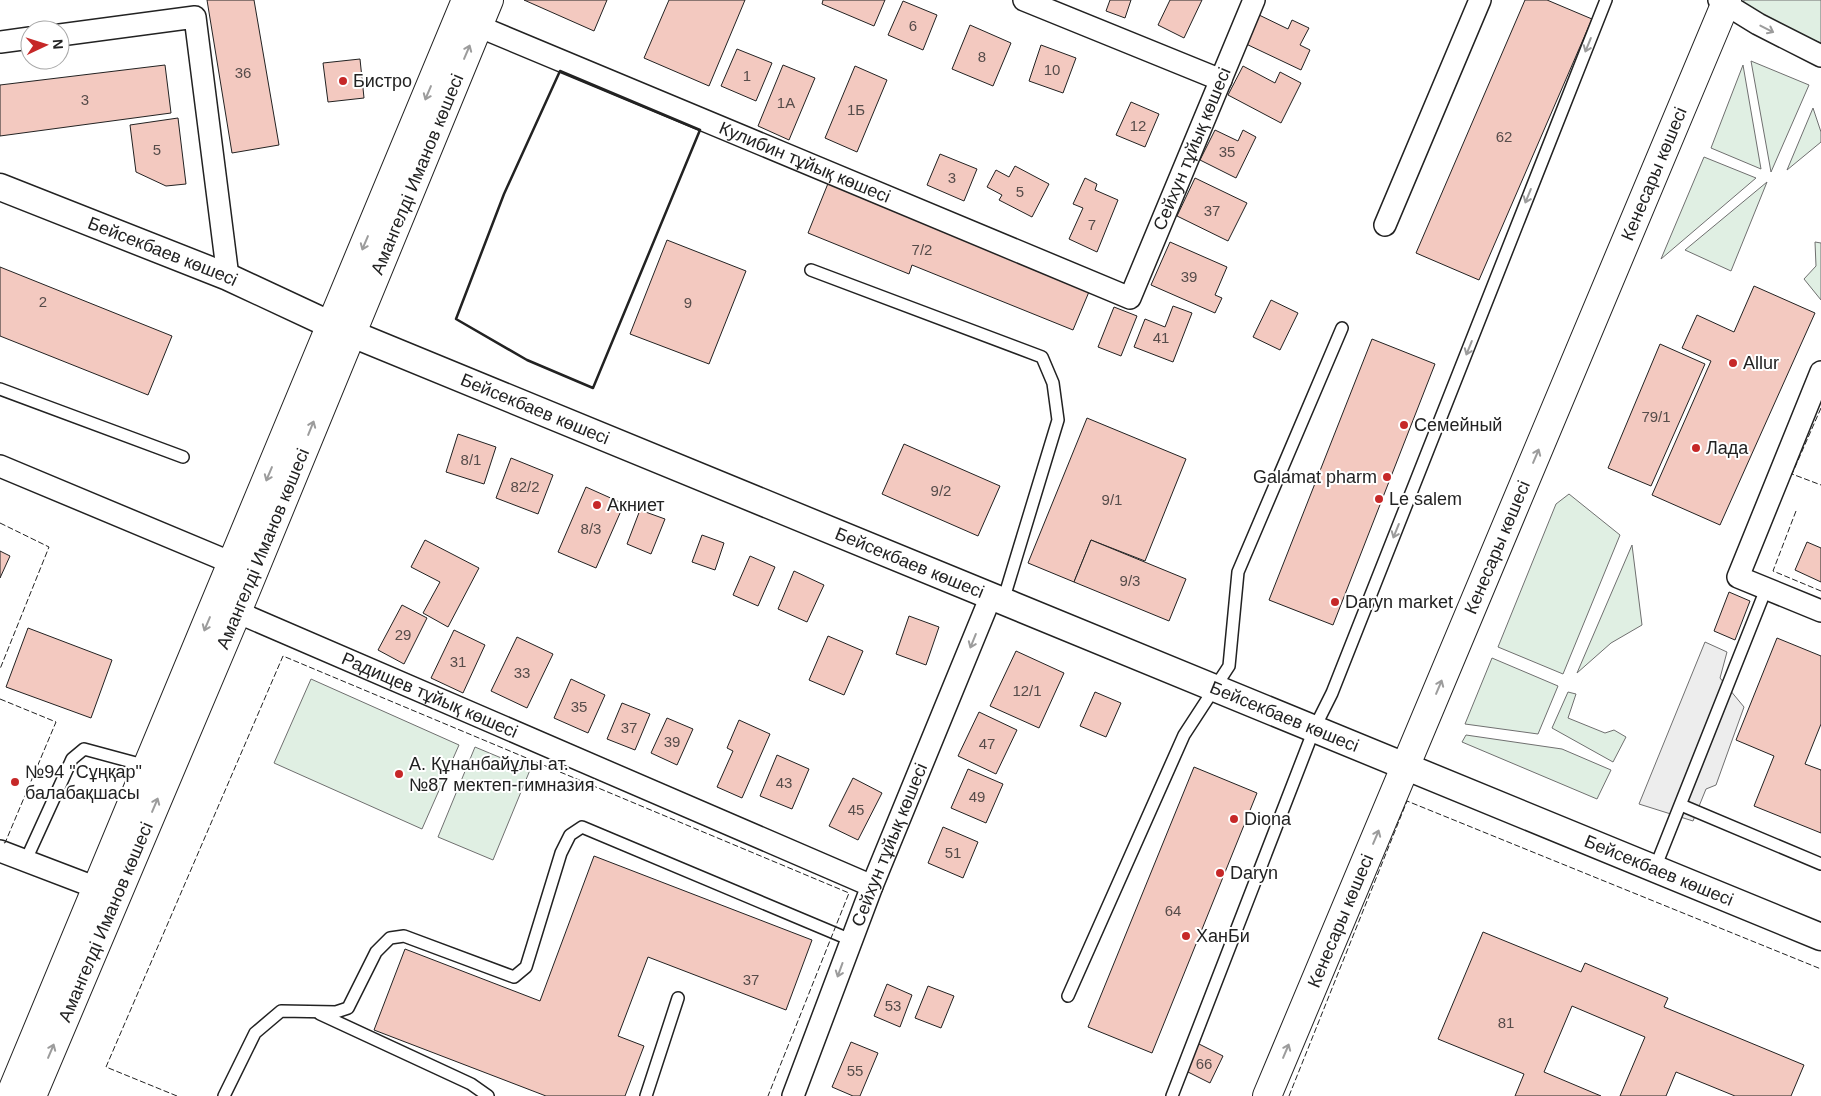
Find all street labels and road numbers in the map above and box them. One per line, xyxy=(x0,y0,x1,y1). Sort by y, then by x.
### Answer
street label: Сейхун тұйық көшесі xyxy=(1149,64,1235,233)
street label: Амангелді Иманов көшесі xyxy=(367,71,467,278)
street label: Кенесары көшесі xyxy=(1617,104,1691,244)
street label: Кулибин тұйық көшесі xyxy=(716,118,893,207)
street label: Бейсекбаев көшесі xyxy=(85,213,241,290)
street label: Бейсекбаев көшесі xyxy=(458,370,612,448)
street label: Амангелді Иманов көшесі xyxy=(212,445,313,652)
street label: Кенесары көшесі xyxy=(1460,478,1534,617)
street label: Бейсекбаев көшесі xyxy=(832,523,987,602)
street label: Радищев тұйық көшесі xyxy=(339,648,521,742)
street label: Бейсекбаев көшесі xyxy=(1207,677,1362,756)
street label: Сейхун тұйық көшесі xyxy=(848,760,931,929)
street label: Амангелді Иманов көшесі xyxy=(55,819,157,1025)
street label: Бейсекбаев көшесі xyxy=(1582,831,1736,910)
street label: Кенесары көшесі xyxy=(1304,851,1377,991)

